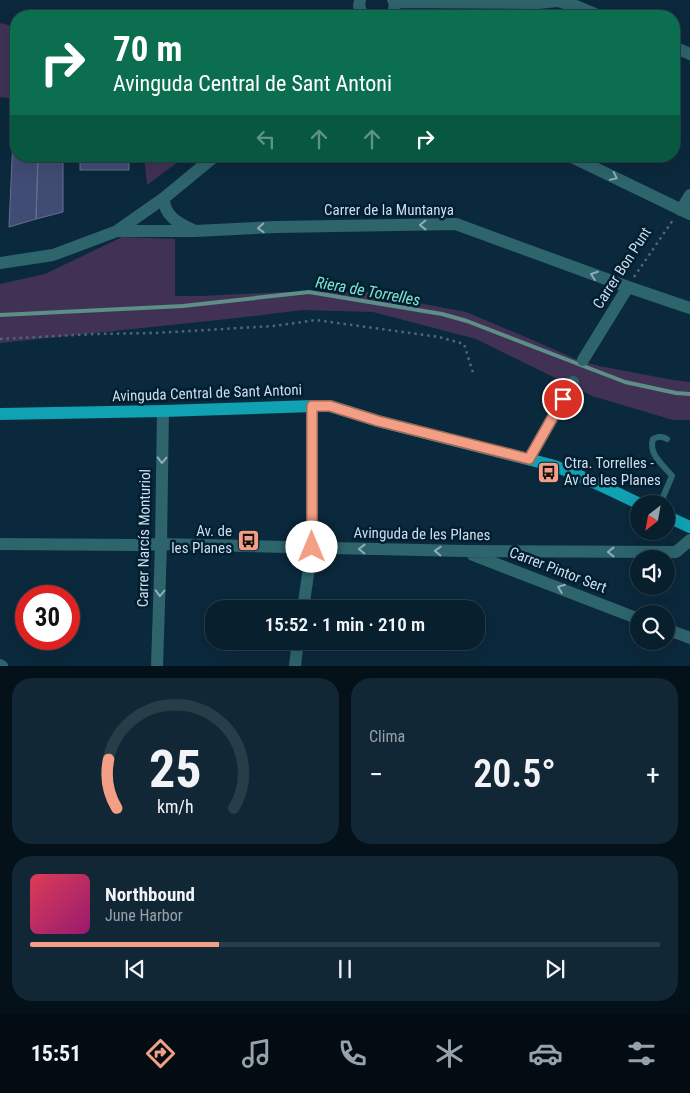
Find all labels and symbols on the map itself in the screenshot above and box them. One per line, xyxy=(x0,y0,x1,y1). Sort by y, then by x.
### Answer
one-way arrow xyxy=(609,171,618,182)
street label: Carrer de la Muntanya xyxy=(324,201,454,219)
one-way arrow xyxy=(419,220,427,230)
one-way arrow xyxy=(257,223,265,234)
street label: Carrer Bon Punt xyxy=(589,224,655,312)
one-way arrow xyxy=(591,271,599,281)
water label: Riera de Torrelles xyxy=(314,272,422,310)
pin xyxy=(542,378,584,420)
street label: Avinguda Central de Sant Antoni xyxy=(112,381,302,405)
place label: Ctra. Torrelles - Av de les Planes xyxy=(564,454,661,489)
one-way arrow xyxy=(157,456,167,464)
bus stop icon: Ctra. Torrelles - Av de les Planes xyxy=(536,460,560,484)
street label: Carrer Narcís Monturiol xyxy=(134,469,154,607)
north arrow xyxy=(630,495,675,540)
position arrow xyxy=(285,520,337,572)
place label: Av. de les Planes xyxy=(171,522,232,557)
street label: Avinguda de les Planes xyxy=(353,524,491,544)
bus stop icon: Av. de les Planes xyxy=(236,528,260,552)
one-way arrow xyxy=(357,543,365,554)
street label: Carrer Pintor Sert xyxy=(507,543,609,597)
one-way arrow xyxy=(434,545,442,556)
one-way arrow xyxy=(606,547,614,557)
one-way arrow xyxy=(557,584,565,594)
speed limit sign: 30 xyxy=(15,585,80,650)
one-way arrow xyxy=(154,589,165,597)

